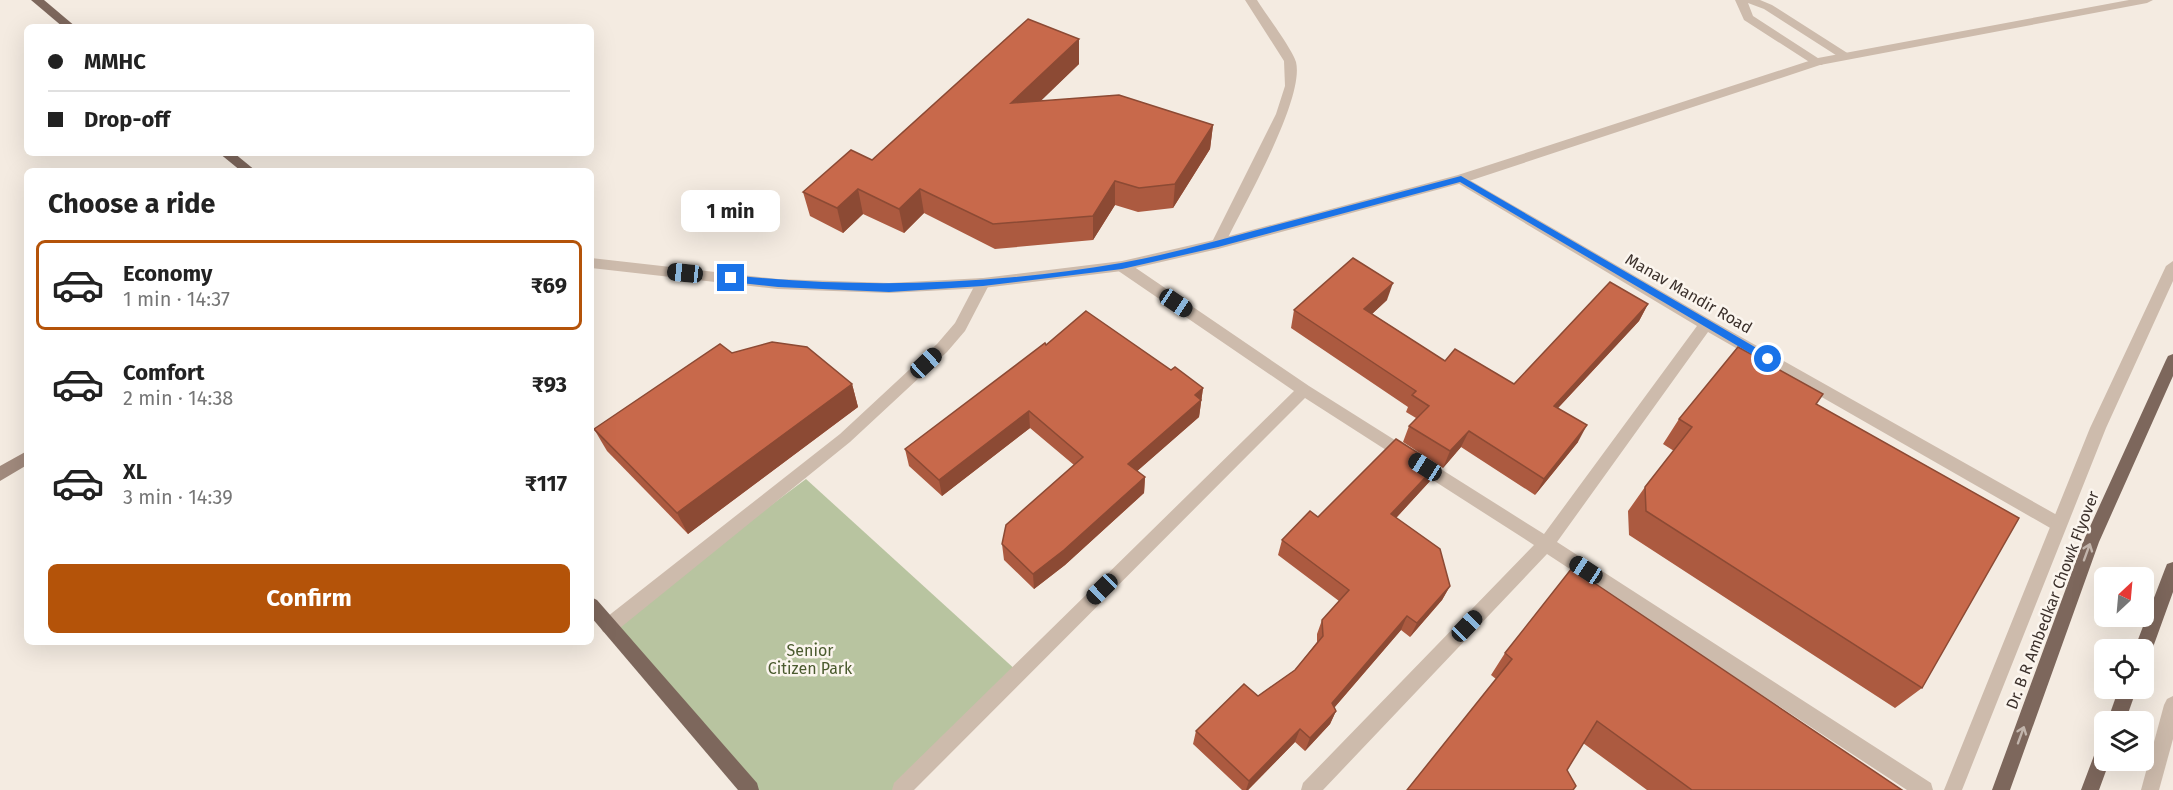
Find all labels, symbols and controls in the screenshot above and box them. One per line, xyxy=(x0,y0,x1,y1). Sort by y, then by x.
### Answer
text: MMHC xyxy=(84,48,146,75)
text: Drop-off xyxy=(84,106,170,133)
text: Choose a ride xyxy=(48,188,215,220)
callout: 1 min xyxy=(682,191,780,233)
text: 1 min xyxy=(706,199,755,223)
street label: Manav Mandir Road xyxy=(1622,249,1755,337)
icon: car xyxy=(51,258,105,312)
text: Economy xyxy=(123,260,212,287)
car xyxy=(666,262,704,284)
route end xyxy=(717,264,744,291)
text: ₹69 xyxy=(531,272,567,299)
car xyxy=(1156,285,1196,321)
text: 1 min · 14:37 xyxy=(123,287,230,311)
car xyxy=(907,344,945,382)
route start xyxy=(1754,345,1781,372)
icon: car xyxy=(51,357,105,411)
text: Comfort xyxy=(123,359,204,386)
text: ₹93 xyxy=(532,371,567,398)
text: 2 min · 14:38 xyxy=(123,386,233,410)
car xyxy=(1405,450,1445,484)
icon: car xyxy=(51,456,105,510)
text: XL xyxy=(123,458,147,485)
text: ₹117 xyxy=(525,470,567,497)
text: 3 min · 14:39 xyxy=(123,485,233,509)
street label: Dr. B R Ambedkar Chowk Flyover xyxy=(2002,488,2103,712)
one-way arrow xyxy=(2083,543,2094,561)
car xyxy=(1566,553,1606,587)
button: Confirm xyxy=(48,564,570,633)
north arrow xyxy=(2094,567,2154,627)
map controls xyxy=(2094,567,2154,771)
car xyxy=(1083,570,1121,608)
car xyxy=(1448,607,1486,645)
button: locate xyxy=(2094,639,2154,699)
park label: Senior Citizen Park xyxy=(768,641,853,678)
button: layers xyxy=(2094,711,2154,771)
one-way arrow xyxy=(2017,726,2028,745)

